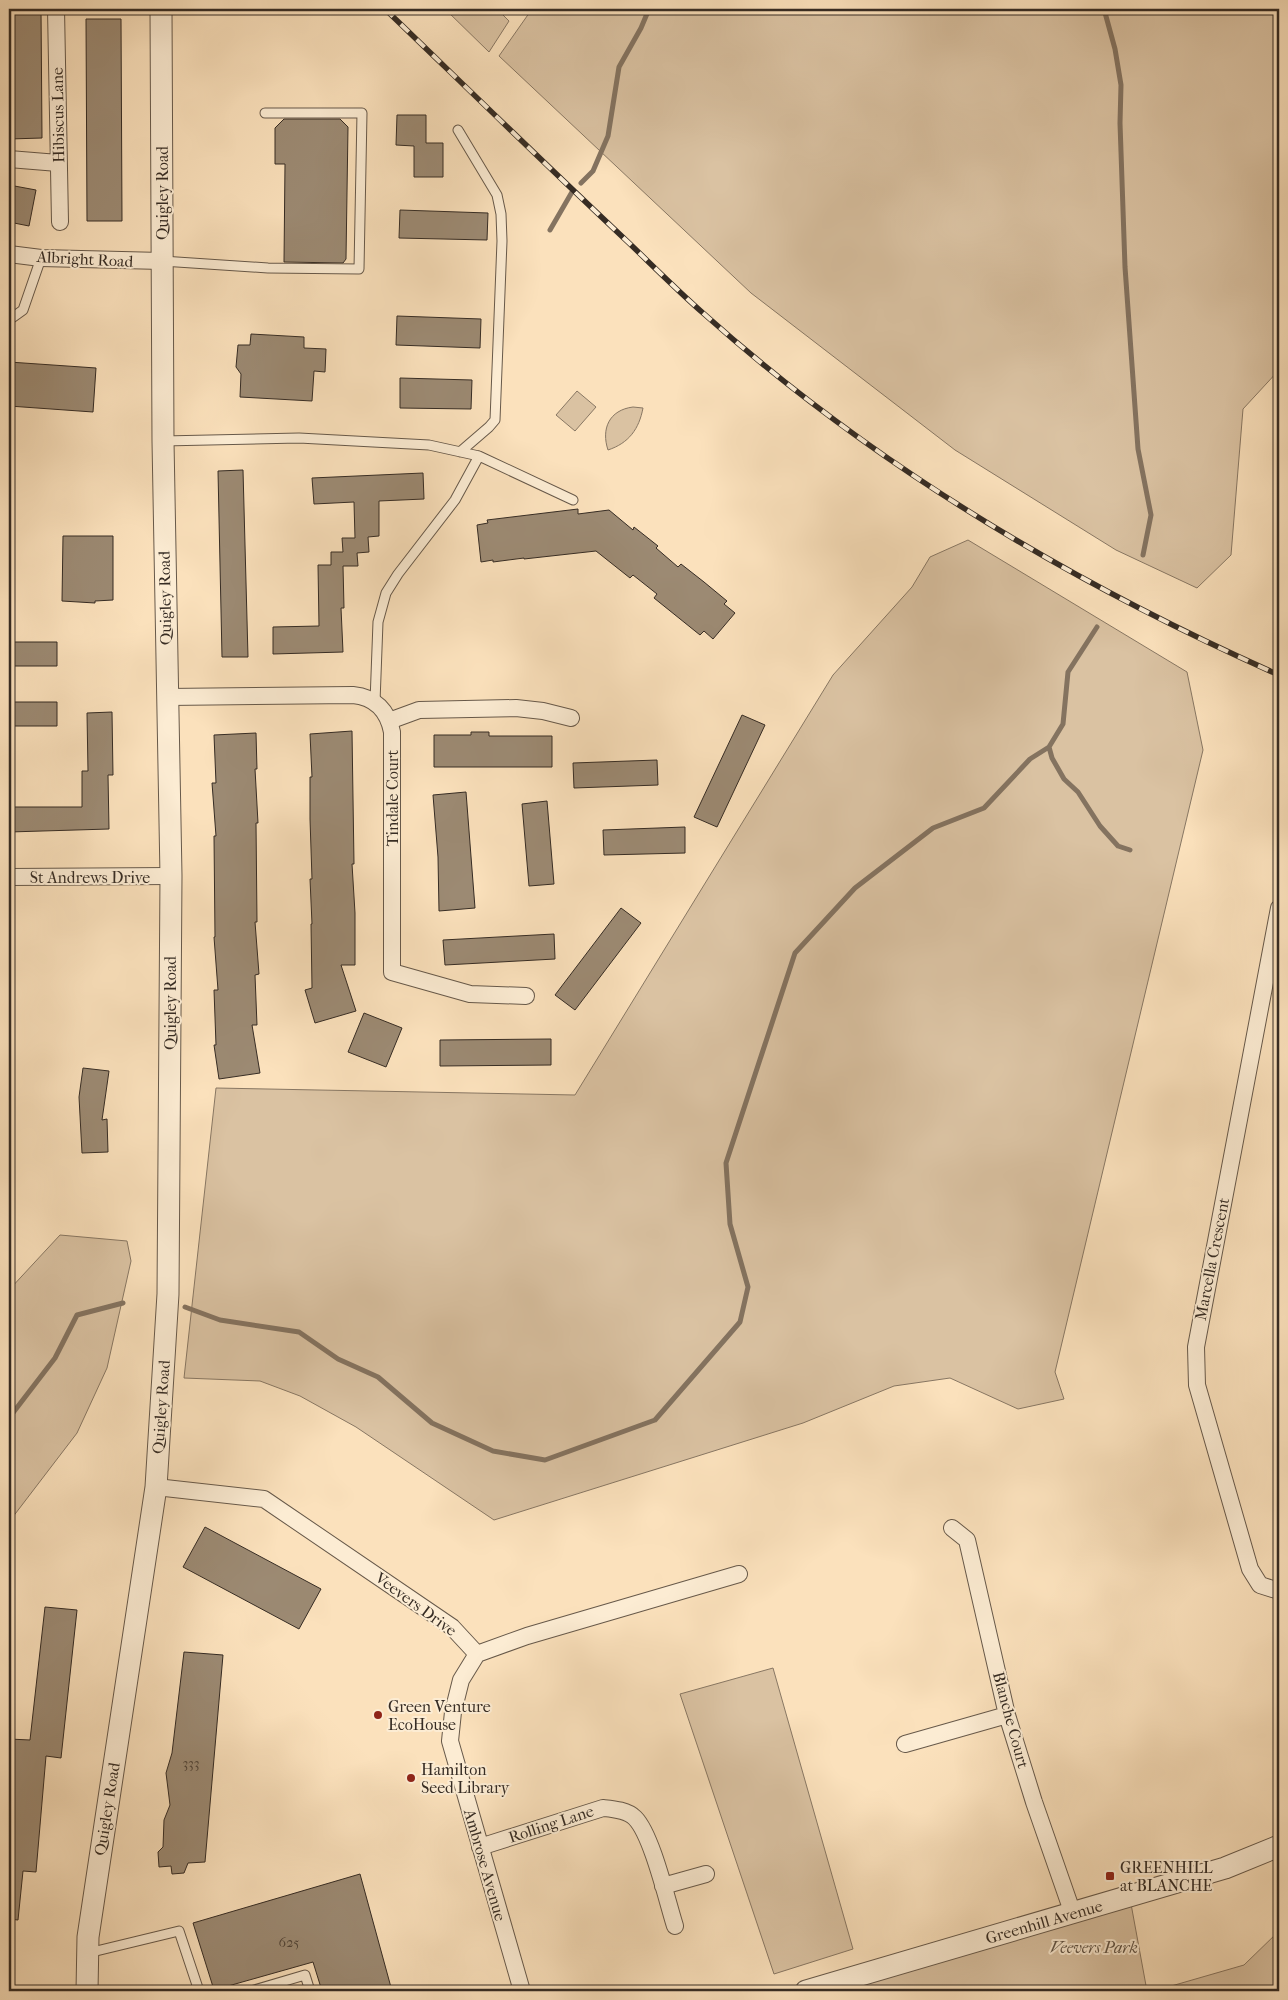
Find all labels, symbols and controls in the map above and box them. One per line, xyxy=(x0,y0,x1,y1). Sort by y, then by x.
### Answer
street label: Hibiscus Lane xyxy=(48,67,68,163)
street label: Quigley Road xyxy=(153,146,172,240)
street label: Albright Road xyxy=(35,247,134,271)
street label: Quigley Road xyxy=(155,550,175,645)
street label: Tindale Court xyxy=(383,749,402,846)
street label: St Andrews Drive xyxy=(30,868,150,887)
street label: Quigley Road xyxy=(161,956,180,1050)
street label: Marcella Crescent xyxy=(1191,1196,1233,1322)
street label: Quigley Road xyxy=(148,1359,174,1455)
street label: Veevers Drive xyxy=(371,1568,460,1640)
street label: Blanche Court xyxy=(989,1670,1033,1771)
place label: Green Venture EcoHouse xyxy=(388,1697,491,1734)
marker: Green Venture EcoHouse xyxy=(372,1709,384,1721)
house number: 333 xyxy=(182,1755,200,1772)
place label: Hamilton Seed Library xyxy=(421,1760,510,1797)
street label: Quigley Road xyxy=(90,1761,124,1857)
marker: Hamilton Seed Library xyxy=(405,1772,417,1784)
street label: Rolling Lane xyxy=(506,1801,596,1847)
street label: Ambrose Avenue xyxy=(460,1806,510,1923)
place label: GREENHILL at BLANCHE xyxy=(1120,1858,1213,1895)
marker: GREENHILL at BLANCHE xyxy=(1104,1870,1116,1882)
street label: Greenhill Avenue xyxy=(983,1896,1105,1948)
house number: 625 xyxy=(279,1934,299,1951)
park label: Veevers Park xyxy=(1050,1938,1138,1957)

